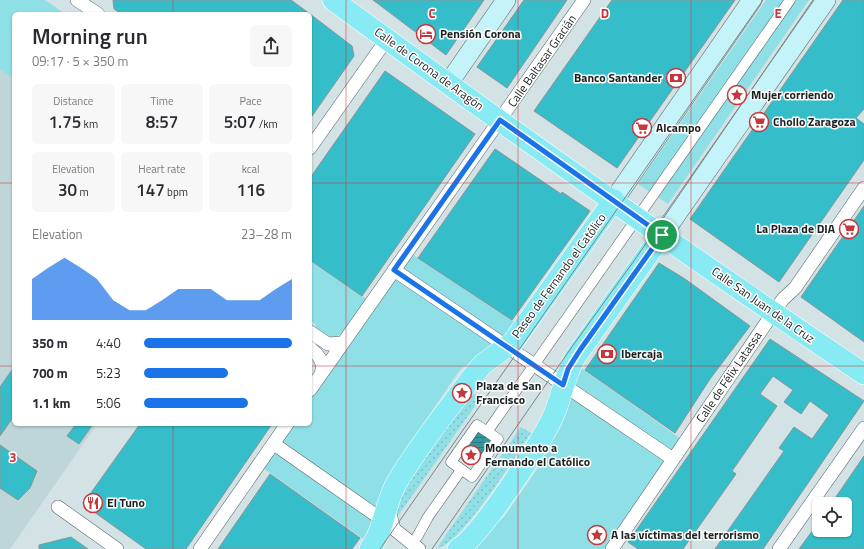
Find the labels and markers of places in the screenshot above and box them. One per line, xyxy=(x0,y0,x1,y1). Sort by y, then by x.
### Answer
hotel icon: Pensión Corona xyxy=(415,23,437,45)
place label: Pensión Corona xyxy=(440,24,521,43)
bank icon: Banco Santander xyxy=(665,67,687,89)
place label: Banco Santander xyxy=(574,68,663,87)
place icon: Mujer corriendo xyxy=(726,84,748,106)
place label: Mujer corriendo xyxy=(751,85,834,104)
supermarket icon: Chollo Zaragoza xyxy=(748,111,770,133)
place label: Chollo Zaragoza xyxy=(773,112,856,131)
supermarket icon: Alcampo xyxy=(631,117,653,139)
place label: Alcampo xyxy=(656,118,701,137)
pin xyxy=(645,218,679,252)
supermarket icon: La Plaza de DIA xyxy=(838,218,860,240)
place label: La Plaza de DIA xyxy=(756,219,836,238)
bank icon: Ibercaja xyxy=(596,343,618,365)
place label: Ibercaja xyxy=(621,344,662,363)
place label: Plaza de San Francisco xyxy=(476,376,541,409)
place icon: Plaza de San Francisco xyxy=(451,382,473,404)
place label: Monumento a Fernando el Católico xyxy=(485,438,590,471)
place icon: Monumento a Fernando el Católico xyxy=(460,444,482,466)
restaurant icon: El Tuno xyxy=(82,492,104,514)
place label: El Tuno xyxy=(107,493,145,512)
place icon: A las víctimas del terrorismo xyxy=(586,524,608,546)
place label: A las víctimas del terrorismo xyxy=(611,525,759,544)

